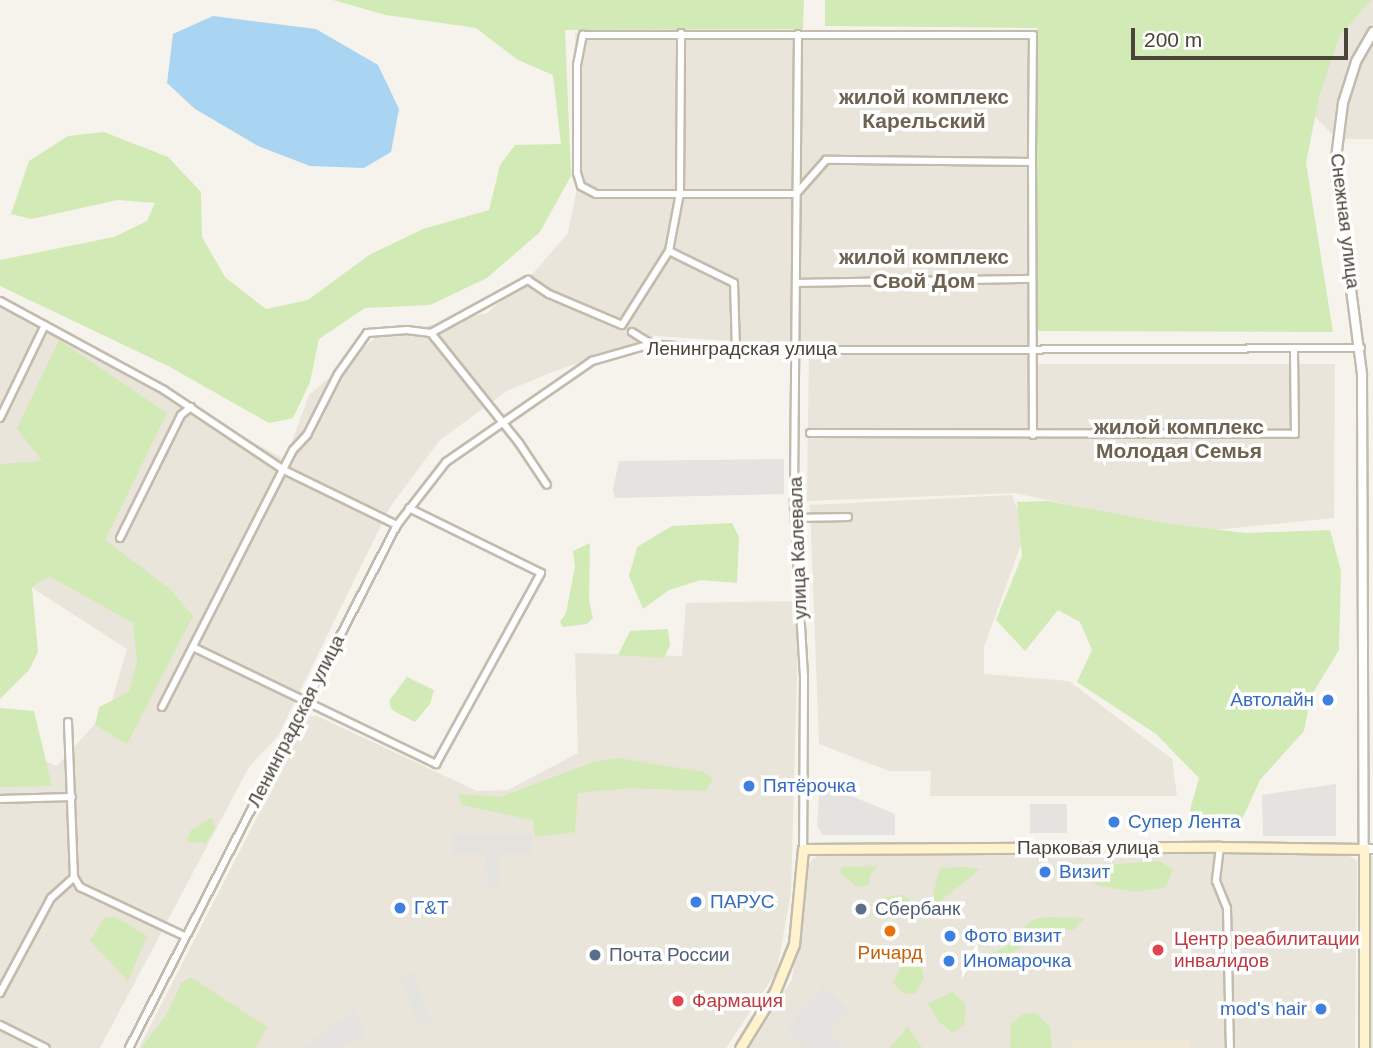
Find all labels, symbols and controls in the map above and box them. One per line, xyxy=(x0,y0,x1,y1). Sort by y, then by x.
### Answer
scale bar xyxy=(1135,14,1352,58)
text: 200 m xyxy=(1144,28,1202,51)
district label: жилой комплекс Карельский xyxy=(839,84,1009,134)
street label: Снежная улица xyxy=(1325,152,1365,290)
district label: жилой комплекс Свой Дом xyxy=(839,244,1009,294)
street label: Ленинградская улица xyxy=(647,338,837,360)
district label: жилой комплекс Молодая Семья xyxy=(1094,414,1264,464)
street label: улица Калевала xyxy=(784,476,812,620)
street label: Ленинградская улица xyxy=(243,631,349,811)
place label: Автолайн xyxy=(1230,689,1314,711)
marker: Автолайн xyxy=(1320,692,1336,708)
place label: Пятёрочка xyxy=(763,775,856,797)
marker: Пятёрочка xyxy=(741,778,757,794)
place label: Супер Лента xyxy=(1128,811,1241,833)
marker: Супер Лента xyxy=(1106,814,1122,830)
street label: Парковая улица xyxy=(1017,837,1159,859)
place label: Визит xyxy=(1059,861,1110,883)
marker: Визит xyxy=(1037,864,1053,880)
place label: ПАРУС xyxy=(710,891,774,913)
marker: ПАРУС xyxy=(688,894,704,910)
place label: Г&Т xyxy=(414,897,449,919)
place label: Сбербанк xyxy=(875,898,960,920)
marker: Г&Т xyxy=(392,900,408,916)
marker: Сбербанк xyxy=(853,901,869,917)
marker: Ричард xyxy=(882,923,898,939)
place label: Фото визит xyxy=(964,925,1062,947)
marker: Фото визит xyxy=(942,928,958,944)
place label: Центр реабилитации инвалидов xyxy=(1174,928,1360,972)
marker: Центр реабилитации инвалидов xyxy=(1148,940,1168,960)
place label: Ричард xyxy=(858,942,922,964)
place label: Почта России xyxy=(609,944,730,966)
marker: Почта России xyxy=(587,947,603,963)
place label: Иномарочка xyxy=(963,950,1071,972)
marker: Иномарочка xyxy=(941,953,957,969)
place label: Фармация xyxy=(692,990,783,1012)
marker: Фармация xyxy=(670,993,686,1009)
place label: mod's hair xyxy=(1220,998,1307,1020)
marker: mod's hair xyxy=(1313,1001,1329,1017)

